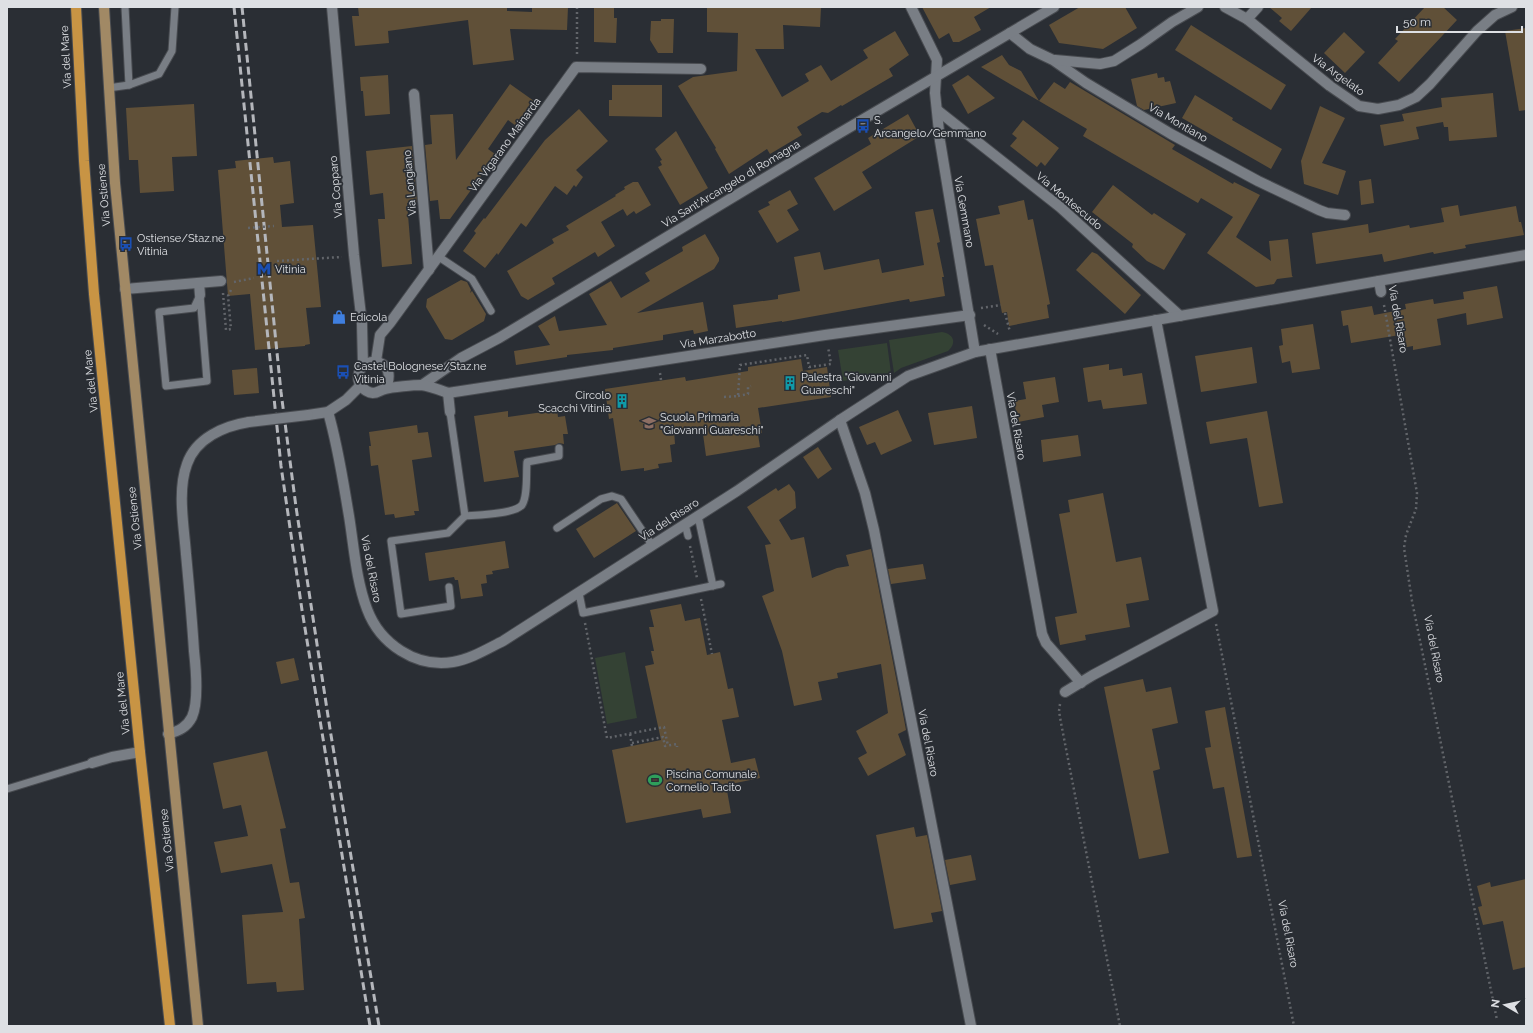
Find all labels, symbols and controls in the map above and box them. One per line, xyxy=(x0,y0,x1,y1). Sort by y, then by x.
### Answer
scale bar xyxy=(1397,8,1522,34)
text: 50 m xyxy=(1403,15,1431,29)
street label: Via del Mare xyxy=(58,25,74,89)
street label: Via Argelato xyxy=(1309,52,1367,99)
street label: Via Vigarano Mainarda xyxy=(466,95,544,195)
street label: Via Montiano xyxy=(1146,101,1210,145)
place label: S. Arcangelo/Gemmano xyxy=(874,114,987,140)
bus stop icon: S. Arcangelo/Gemmano xyxy=(855,118,871,134)
street label: Via Sant'Arcangelo di Romagna xyxy=(660,138,802,230)
street label: Via Longiano xyxy=(401,149,419,216)
street label: Via Copparo xyxy=(327,155,345,219)
street label: Via Ostiense xyxy=(95,163,113,227)
street label: Via Montescudo xyxy=(1033,170,1105,233)
street label: Via Gemmano xyxy=(951,175,977,249)
place label: Ostiense/Staz.ne Vitinia xyxy=(137,232,225,258)
bus stop icon: Ostiense/Staz.ne Vitinia xyxy=(118,236,134,252)
metro station icon: Vitinia xyxy=(256,261,272,277)
place label: Vitinia xyxy=(275,263,306,276)
street label: Via del Risaro xyxy=(1386,284,1410,354)
shop icon: Edicola xyxy=(331,309,347,325)
place label: Edicola xyxy=(350,311,387,324)
street label: Via Marzabotto xyxy=(679,327,757,351)
street label: Via del Mare xyxy=(81,348,101,413)
place label: Castel Bolognese/Staz.ne Vitinia xyxy=(354,360,487,386)
bus stop icon: Castel Bolognese/Staz.ne Vitinia xyxy=(335,364,351,380)
place label: Palestra "Giovanni Guareschi" xyxy=(801,371,891,397)
building icon: Palestra "Giovanni Guareschi" xyxy=(782,375,798,391)
place label: Circolo Scacchi Vitinia xyxy=(538,389,611,415)
street label: Via del Risaro xyxy=(1004,391,1028,461)
building icon: Circolo Scacchi Vitinia xyxy=(614,393,630,409)
place label: Scuola Primaria "Giovanni Guareschi" xyxy=(660,411,764,437)
school or university icon: Scuola Primaria "Giovanni Guareschi" xyxy=(641,415,657,431)
street label: Via Ostiense xyxy=(125,485,145,550)
street label: Via del Risaro xyxy=(637,496,702,544)
street label: Via del Risaro xyxy=(358,534,384,604)
street label: Via del Risaro xyxy=(1421,614,1447,684)
street label: Via del Mare xyxy=(113,670,133,735)
street label: Via del Risaro xyxy=(915,708,941,778)
place label: Piscina Comunale Cornelio Tacito xyxy=(666,768,757,794)
sports icon: Piscina Comunale Cornelio Tacito xyxy=(647,772,663,788)
street label: Via Ostiense xyxy=(157,807,177,872)
street label: Via del Risaro xyxy=(1275,899,1301,969)
north arrow xyxy=(1485,985,1525,1025)
text: N xyxy=(1489,998,1503,1009)

